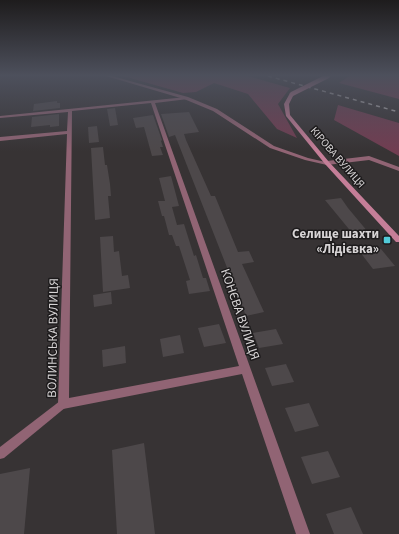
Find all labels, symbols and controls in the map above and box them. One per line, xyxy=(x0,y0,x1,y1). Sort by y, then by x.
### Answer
street label: КІРОВА ВУЛИЦЯ xyxy=(307,124,368,191)
place label: Селище шахти «Лідієвка» xyxy=(292,225,379,258)
marker: Селище шахти «Лідієвка» xyxy=(382,235,392,245)
street label: КОНЄВА ВУЛИЦЯ xyxy=(216,266,264,362)
street label: ВОЛИНСЬКА ВУЛИЦЯ xyxy=(43,278,63,398)

